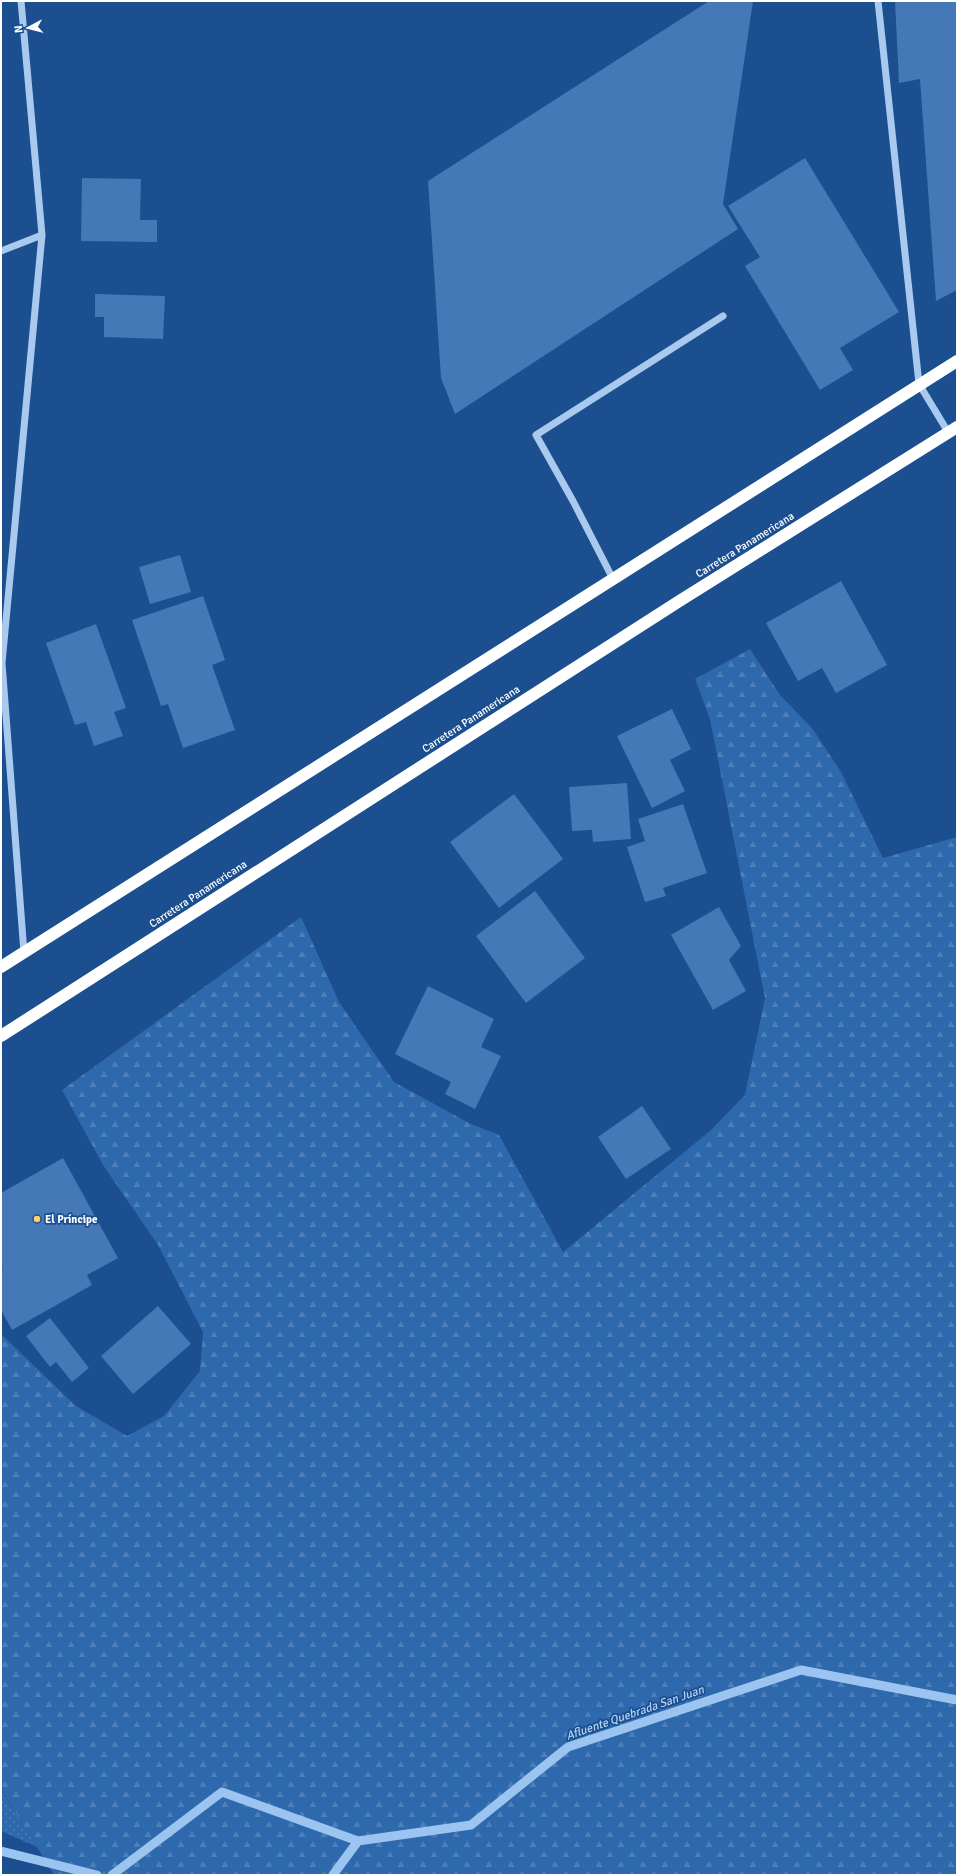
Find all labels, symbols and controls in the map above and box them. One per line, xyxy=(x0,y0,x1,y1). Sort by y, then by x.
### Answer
north arrow xyxy=(8,8,48,48)
text: N xyxy=(12,25,25,34)
street label: Carretera Panamericana xyxy=(693,509,797,581)
street label: Carretera Panamericana xyxy=(420,682,523,755)
street label: Carretera Panamericana xyxy=(147,857,250,930)
place label: El Príncipe xyxy=(45,1213,98,1226)
marker: El Príncipe xyxy=(32,1214,42,1224)
water label: Afluente Quebrada San Juan xyxy=(564,1682,706,1744)

